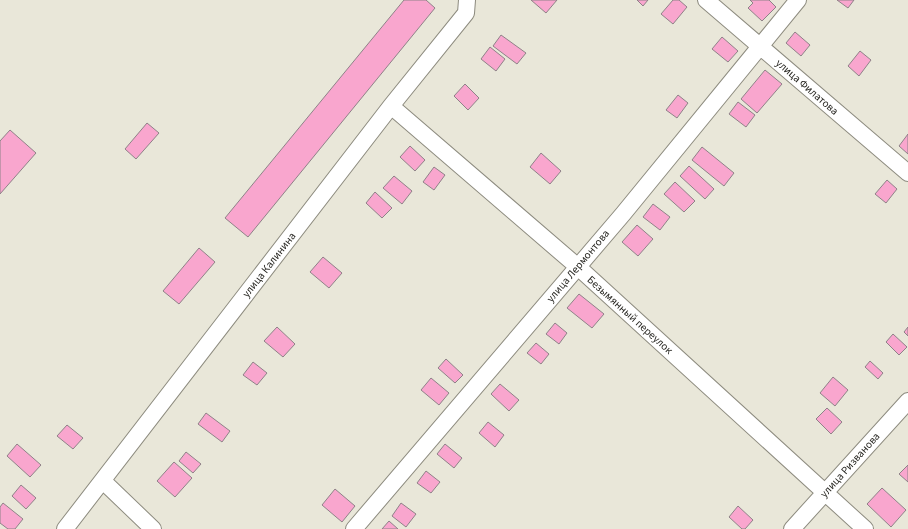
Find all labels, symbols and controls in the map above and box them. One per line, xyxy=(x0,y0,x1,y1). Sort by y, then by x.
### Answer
street label: улица Филатова xyxy=(772,56,842,118)
street label: улица Лермонтова xyxy=(543,226,613,306)
street label: улица Калинина xyxy=(239,229,299,301)
street label: Безымянный переулок xyxy=(584,272,677,358)
street label: улица Ризванова xyxy=(817,429,883,501)

